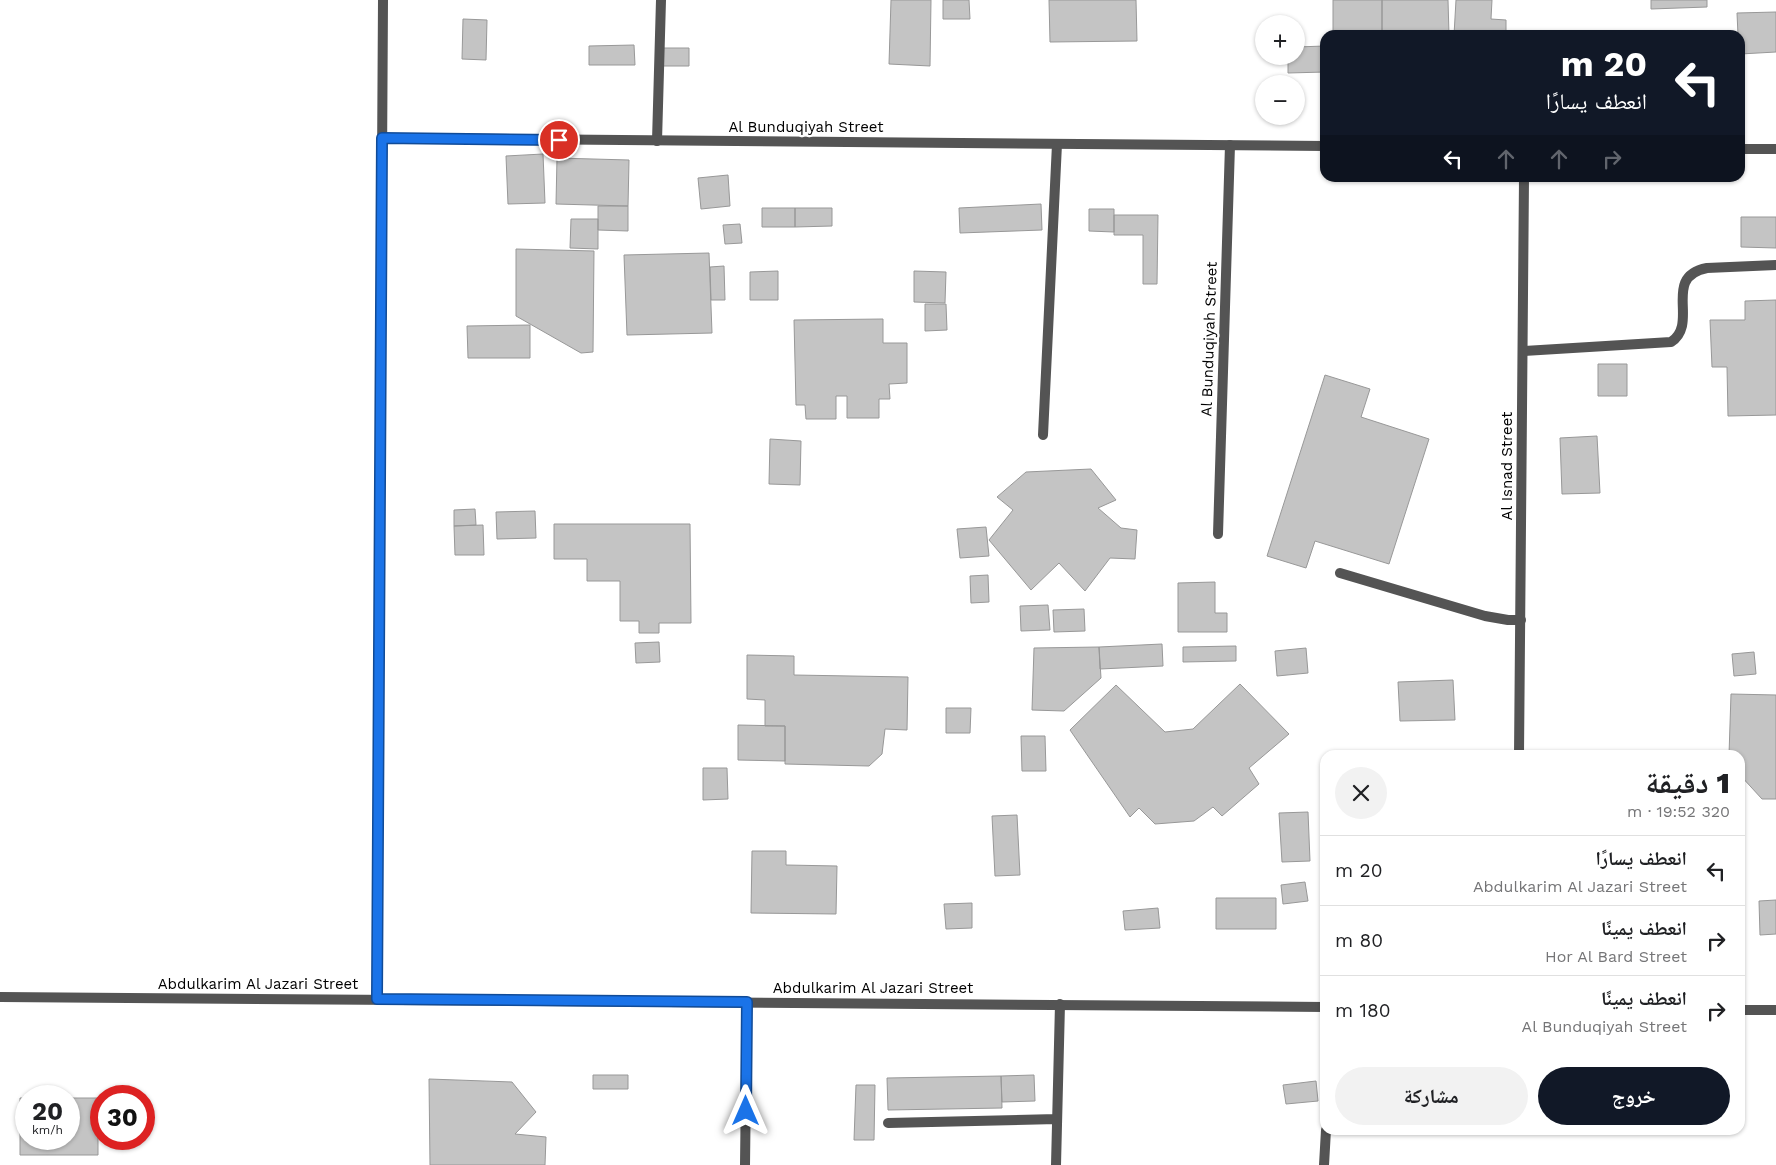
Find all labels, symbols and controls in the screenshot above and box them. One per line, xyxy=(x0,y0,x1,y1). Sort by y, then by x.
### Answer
map controls xyxy=(1255,15,1305,125)
button: + xyxy=(1255,15,1305,65)
text: 20 m xyxy=(1561,43,1647,85)
icon: left xyxy=(1665,50,1730,115)
button: − xyxy=(1255,75,1305,125)
text: انعطف يسارًا xyxy=(1546,89,1647,114)
street label: Al Bunduqiyah Street xyxy=(728,118,884,136)
pin xyxy=(538,119,580,161)
icon: arrive xyxy=(545,126,573,154)
icon: left xyxy=(1439,145,1467,173)
icon: ahead xyxy=(1492,145,1520,173)
icon: ahead xyxy=(1545,145,1573,173)
icon: right xyxy=(1598,145,1626,173)
street label: Al Bunduqiyah Street xyxy=(1197,260,1221,417)
street label: Al Isnad Street xyxy=(1498,411,1516,520)
text: 1 دقيقة xyxy=(1646,765,1730,800)
button: close xyxy=(1335,767,1387,819)
text: 320 m · 19:52 xyxy=(1627,802,1730,821)
text: انعطف يسارًا xyxy=(1595,847,1687,870)
icon: left xyxy=(1702,857,1730,885)
text: 20 m xyxy=(1335,859,1383,882)
text: Abdulkarim Al Jazari Street xyxy=(1473,877,1687,896)
text: انعطف يمينًا xyxy=(1601,917,1687,940)
icon: right xyxy=(1702,927,1730,955)
text: 80 m xyxy=(1335,929,1383,952)
text: Hor Al Bard Street xyxy=(1545,947,1687,966)
street label: Abdulkarim Al Jazari Street xyxy=(158,975,359,993)
street label: Abdulkarim Al Jazari Street xyxy=(773,979,974,997)
text: انعطف يمينًا xyxy=(1601,987,1687,1010)
icon: right xyxy=(1702,997,1730,1025)
text: 180 m xyxy=(1335,999,1391,1022)
text: Al Bunduqiyah Street xyxy=(1522,1017,1687,1036)
button: مشاركة xyxy=(1335,1067,1528,1125)
button: خروج xyxy=(1538,1067,1730,1125)
position arrow xyxy=(719,1084,771,1136)
speed limit sign: 30 xyxy=(90,1085,155,1150)
text: 20 xyxy=(32,1097,63,1126)
text: km/h xyxy=(32,1123,63,1137)

